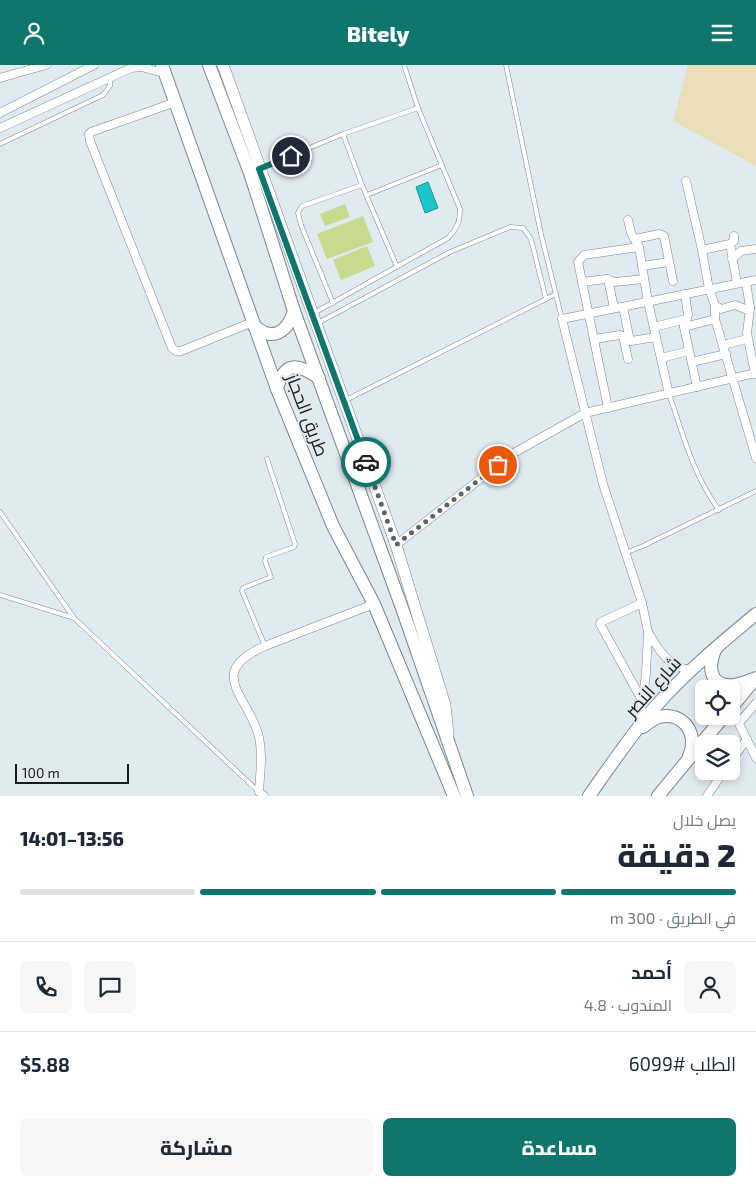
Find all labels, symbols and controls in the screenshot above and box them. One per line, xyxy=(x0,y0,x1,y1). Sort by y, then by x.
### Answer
icon: person xyxy=(20,19,48,47)
icon: menu xyxy=(708,19,736,47)
text: Bitely xyxy=(347,20,409,46)
pin xyxy=(270,135,312,177)
icon: home xyxy=(277,142,305,170)
street label: طريق الحجاز xyxy=(280,369,334,460)
courier xyxy=(341,437,391,487)
pin xyxy=(477,444,519,486)
icon: car xyxy=(352,448,380,476)
icon: bag xyxy=(484,451,512,479)
street label: شارع النصر xyxy=(619,651,687,723)
map controls xyxy=(695,680,740,780)
button: locate xyxy=(695,680,740,725)
button: layers xyxy=(695,735,740,780)
scale bar xyxy=(15,761,129,784)
text: 100 m xyxy=(22,764,60,781)
text: يصل خلال xyxy=(673,810,736,829)
text: 13:56–14:01 xyxy=(20,827,124,850)
text: 2 دقيقة xyxy=(617,835,736,873)
text: في الطريق · 300 m xyxy=(610,908,736,927)
text: أحمد xyxy=(631,960,672,983)
button: phone xyxy=(20,961,72,1013)
button: chat xyxy=(84,961,136,1013)
button: person xyxy=(684,961,736,1013)
text: المندوب · 4.8 xyxy=(584,995,672,1014)
text: الطلب #6099 xyxy=(629,1052,736,1075)
text: $5.88 xyxy=(20,1053,70,1076)
button: مشاركة xyxy=(20,1118,373,1176)
button: مساعدة xyxy=(383,1118,736,1176)

